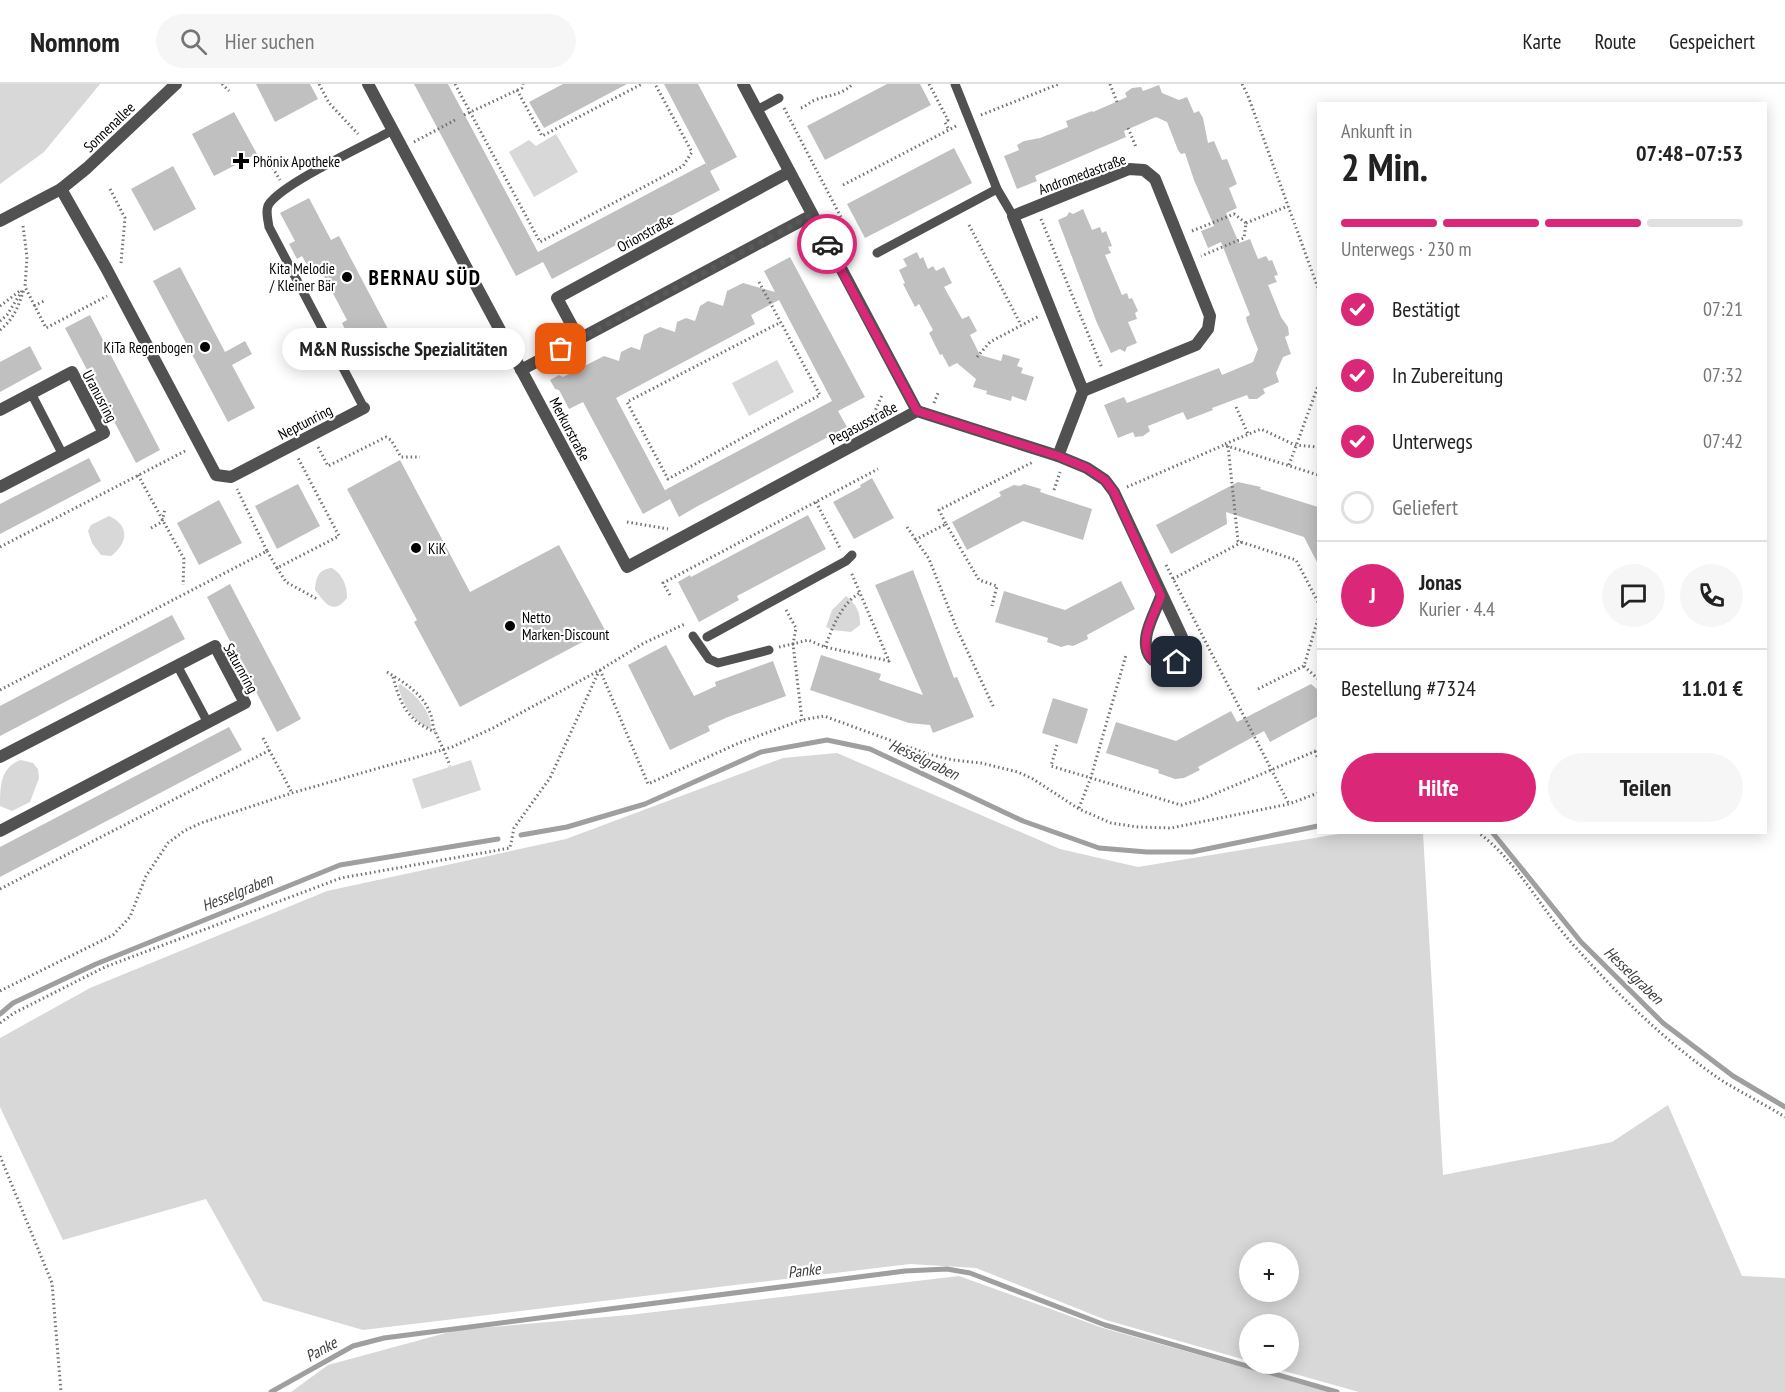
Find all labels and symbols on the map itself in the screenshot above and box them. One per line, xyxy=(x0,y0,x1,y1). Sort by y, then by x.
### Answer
street label: Sonnenallee xyxy=(79,98,139,156)
street label: Andromedastraße xyxy=(1036,149,1128,199)
place label: Phönix Apotheke xyxy=(253,152,340,171)
marker: Phönix Apotheke xyxy=(234,154,248,168)
street label: Orionstraße xyxy=(613,210,677,256)
courier xyxy=(797,214,857,274)
place label: Kita Melodie / Kleiner Bär xyxy=(269,259,336,295)
district label: BERNAU SÜD xyxy=(368,264,482,291)
marker: Kita Melodie / Kleiner Bär xyxy=(340,270,354,284)
pin xyxy=(535,323,586,374)
callout: M&N Russische Spezialitäten xyxy=(282,328,525,370)
place label: KiTa Regenbogen xyxy=(104,338,193,357)
marker: KiTa Regenbogen xyxy=(198,340,212,354)
street label: Uranusring xyxy=(78,367,122,425)
street label: Merkurstraße xyxy=(545,394,595,464)
street label: Pegasusstraße xyxy=(826,397,900,449)
street label: Neptunring xyxy=(275,400,335,444)
place label: KiK xyxy=(428,539,447,558)
marker: KiK xyxy=(409,541,423,555)
place label: Netto Marken-Discount xyxy=(522,608,609,644)
marker: Netto Marken-Discount xyxy=(503,619,517,633)
pin xyxy=(1151,636,1202,687)
street label: Saturnring xyxy=(220,640,262,696)
water label: Hesselgraben xyxy=(886,734,963,784)
water label: Hesselgraben xyxy=(199,868,276,915)
water label: Hesselgraben xyxy=(1600,942,1668,1009)
water label: Panke xyxy=(786,1258,823,1282)
water label: Panke xyxy=(302,1332,341,1366)

